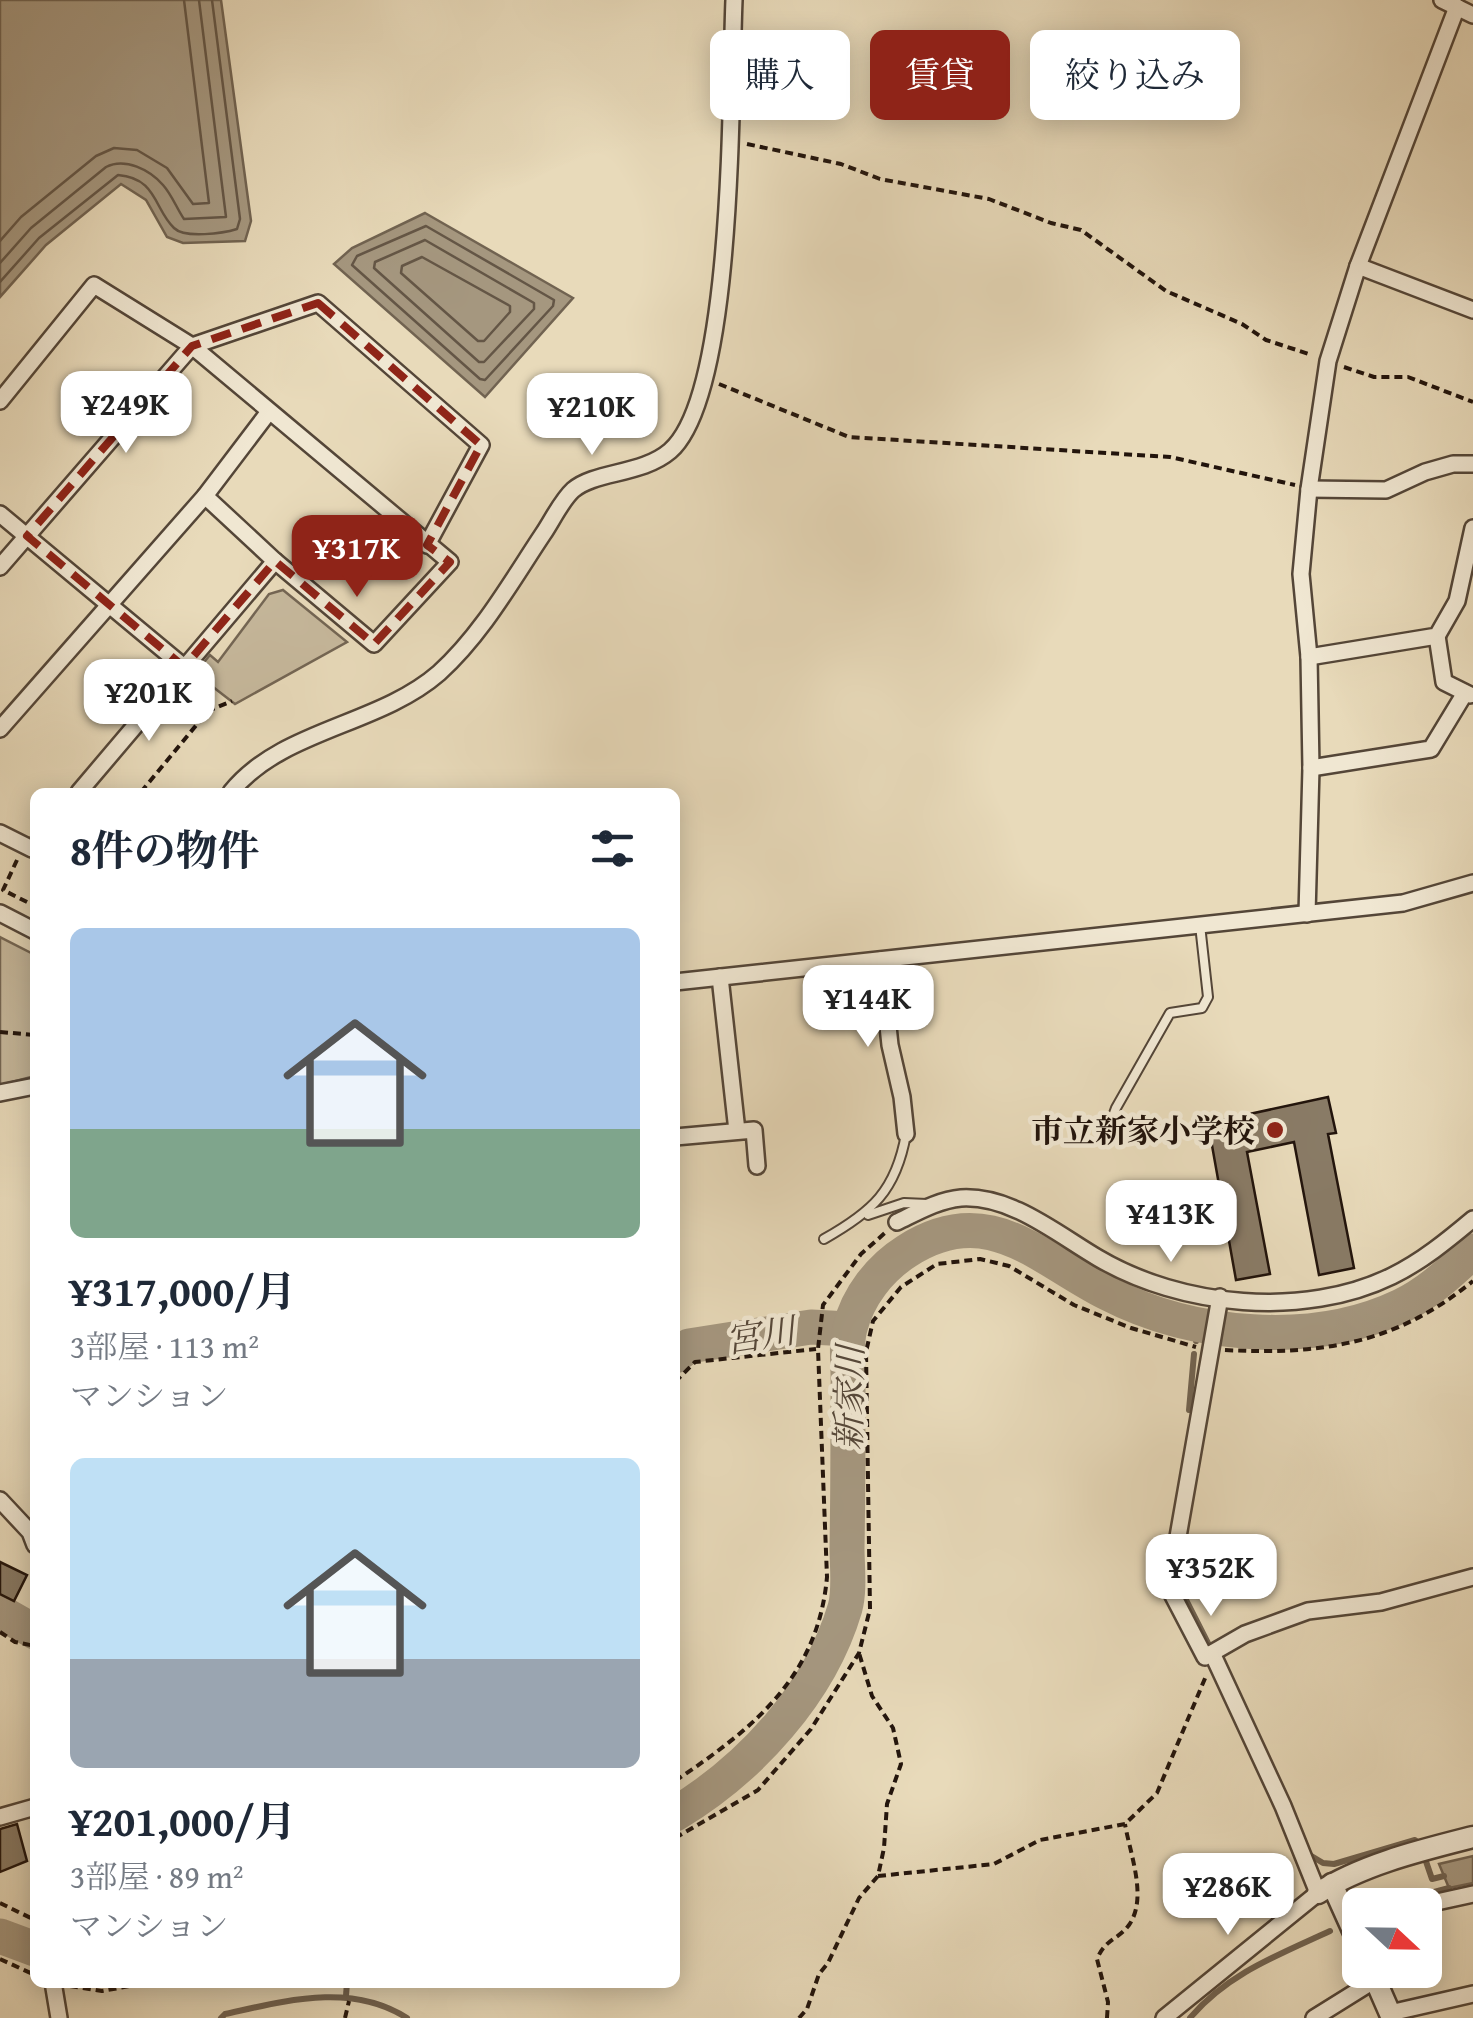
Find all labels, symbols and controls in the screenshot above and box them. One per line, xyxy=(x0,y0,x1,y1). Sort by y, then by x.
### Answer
chip: 購入 xyxy=(710,30,850,120)
chip: 賃貸 xyxy=(870,30,1010,120)
chip: 絞り込み xyxy=(1030,30,1240,120)
pin: ¥249K xyxy=(56,371,196,456)
pin: ¥210K xyxy=(522,373,662,458)
text: ¥249K xyxy=(83,380,169,427)
text: ¥210K xyxy=(549,382,635,429)
pin: ¥317K xyxy=(287,515,427,600)
text: ¥317K xyxy=(314,524,400,571)
pin: ¥201K xyxy=(79,659,219,744)
text: ¥201K xyxy=(106,668,192,715)
text: 8件の物件 xyxy=(70,819,260,880)
icon: filters xyxy=(585,821,640,876)
pin: ¥144K xyxy=(798,965,938,1050)
text: ¥144K xyxy=(825,974,911,1021)
icon: home xyxy=(265,993,445,1173)
place label: 市立新家小学校 xyxy=(1031,1107,1255,1154)
marker: 市立新家小学校 xyxy=(1264,1119,1286,1141)
pin: ¥413K xyxy=(1101,1180,1241,1265)
text: ¥413K xyxy=(1128,1189,1214,1236)
text: ¥317,000/月 xyxy=(70,1260,296,1321)
water label: 宮川 xyxy=(721,1304,803,1366)
text: 3部屋 · 113 m² xyxy=(70,1323,259,1370)
water label: 新家川 xyxy=(823,1341,875,1451)
text: マンション xyxy=(70,1372,229,1419)
icon: home xyxy=(265,1523,445,1703)
pin: ¥352K xyxy=(1141,1534,1281,1619)
text: ¥352K xyxy=(1168,1543,1254,1590)
text: ¥201,000/月 xyxy=(70,1790,296,1851)
text: 3部屋 · 89 m² xyxy=(70,1853,244,1900)
pin: ¥286K xyxy=(1158,1853,1298,1938)
text: ¥286K xyxy=(1185,1862,1271,1909)
north arrow xyxy=(1342,1888,1442,1988)
map controls xyxy=(1342,1888,1442,1988)
text: マンション xyxy=(70,1902,229,1949)

